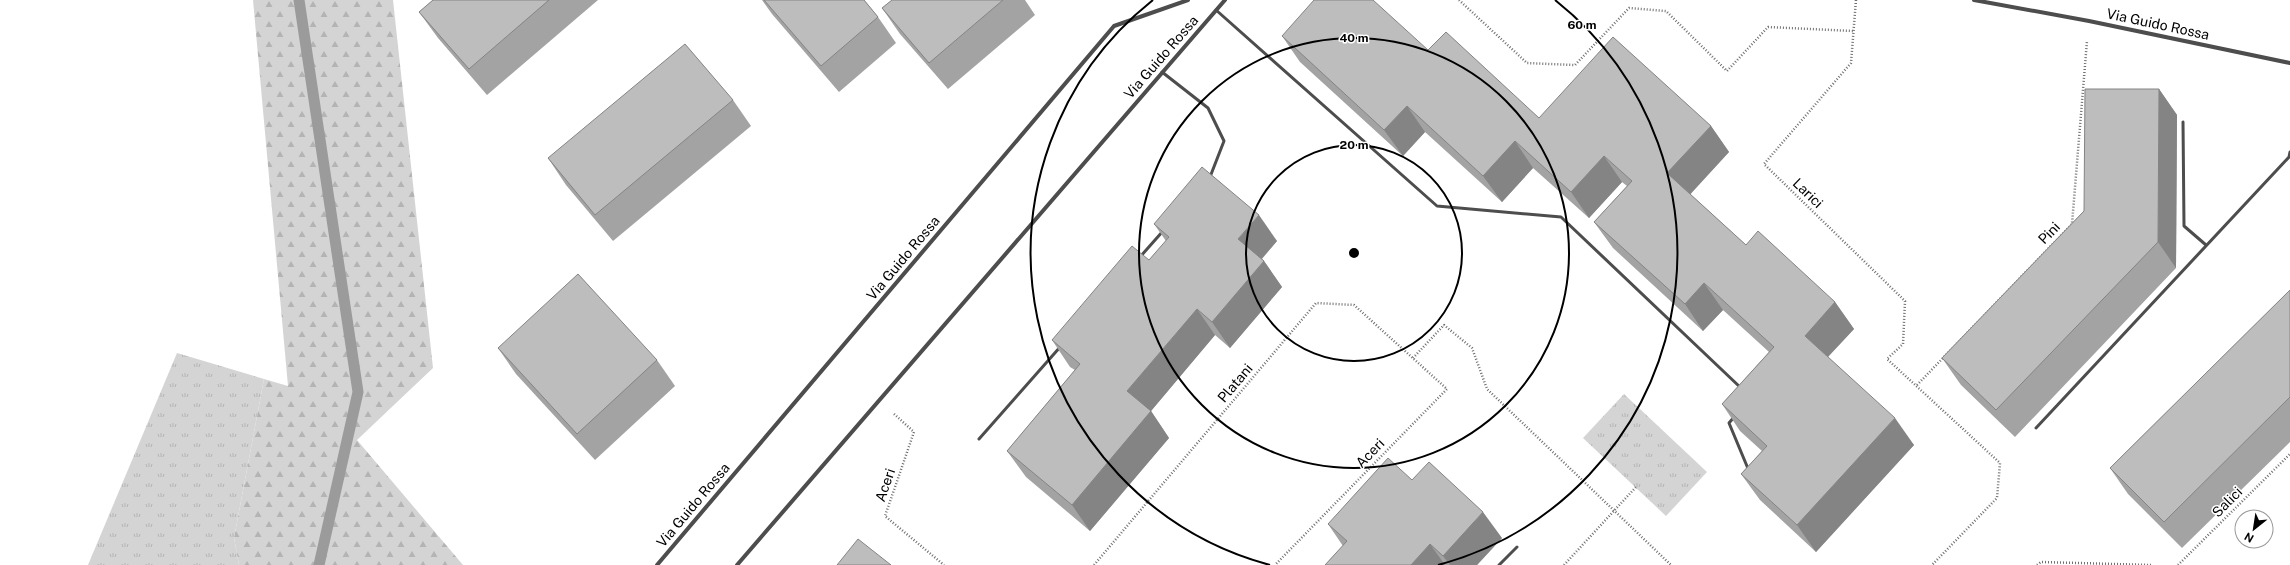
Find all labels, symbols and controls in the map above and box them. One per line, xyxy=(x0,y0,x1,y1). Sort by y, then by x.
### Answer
street label: Via Guido Rossa xyxy=(2105,5,2211,43)
street label: Via Guido Rossa xyxy=(1121,12,1201,102)
text: 60 m xyxy=(1567,18,1597,32)
text: 40 m xyxy=(1339,31,1369,45)
text: 20 m xyxy=(1340,138,1369,152)
street label: Larici xyxy=(1790,175,1826,211)
street label: Via Guido Rossa xyxy=(863,213,943,303)
street label: Pini xyxy=(2035,219,2063,247)
centre of rings xyxy=(1347,246,1361,260)
street label: Platani xyxy=(1214,361,1256,405)
street label: Aceri xyxy=(1352,435,1388,471)
street label: Via Guido Rossa xyxy=(653,460,733,550)
street label: Aceri xyxy=(872,466,898,504)
street label: Salici xyxy=(2209,484,2245,520)
north arrow xyxy=(2234,509,2274,549)
text: N xyxy=(2242,530,2256,545)

